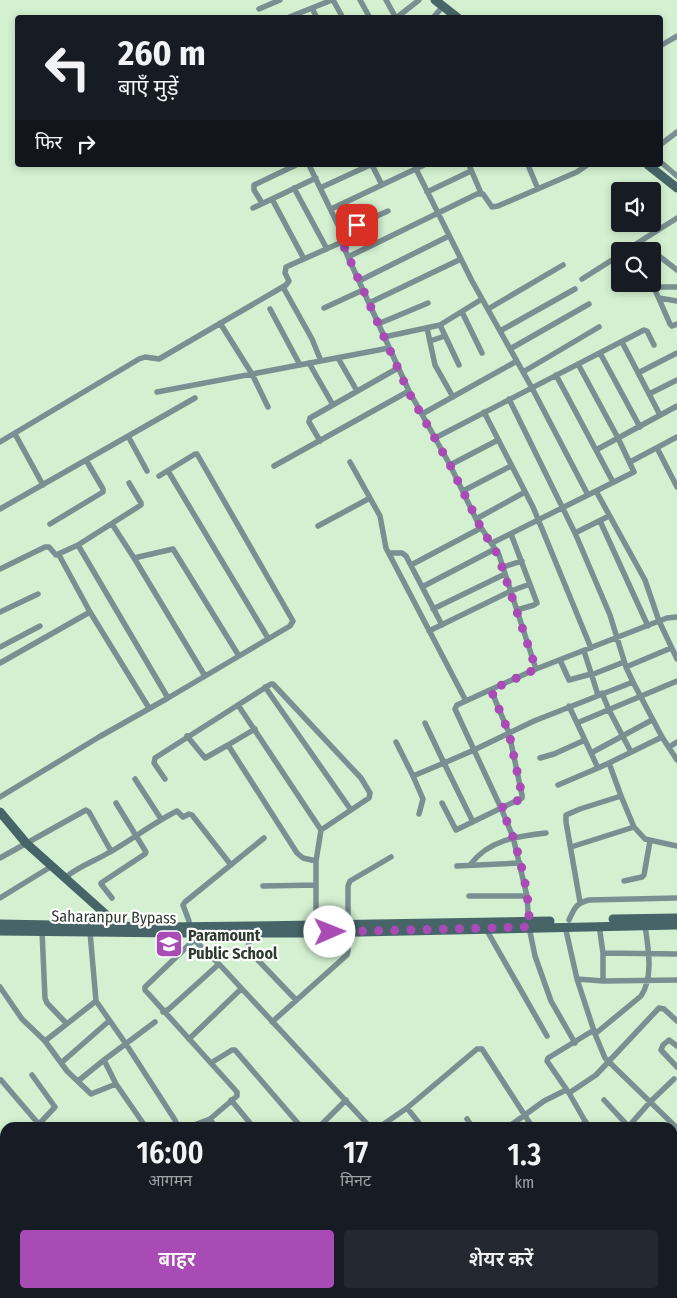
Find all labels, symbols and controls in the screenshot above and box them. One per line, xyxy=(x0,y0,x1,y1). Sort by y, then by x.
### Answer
text: 260 m xyxy=(118,32,206,74)
icon: left xyxy=(35,35,100,100)
text: बाएँ मुड़ें xyxy=(118,74,179,101)
icon: right xyxy=(72,130,100,158)
text: फिर xyxy=(35,131,62,154)
map controls xyxy=(611,182,661,292)
button: sound xyxy=(611,182,661,232)
pin xyxy=(336,204,378,246)
icon: arrive xyxy=(343,211,371,239)
button: search xyxy=(611,242,661,292)
position arrow xyxy=(303,905,355,957)
street label: Saharanpur Bypass xyxy=(51,906,177,928)
place label: Paramount Public School xyxy=(188,926,278,963)
school or university icon: Paramount Public School xyxy=(154,929,184,959)
text: 16:00 xyxy=(137,1135,204,1171)
text: 17 xyxy=(343,1135,368,1171)
text: 1.3 xyxy=(508,1137,541,1173)
text: आगमन xyxy=(148,1171,192,1190)
text: मिनट xyxy=(340,1171,371,1190)
text: km xyxy=(515,1173,534,1192)
button: बाहर xyxy=(20,1230,334,1288)
button: शेयर करें xyxy=(344,1230,658,1288)

